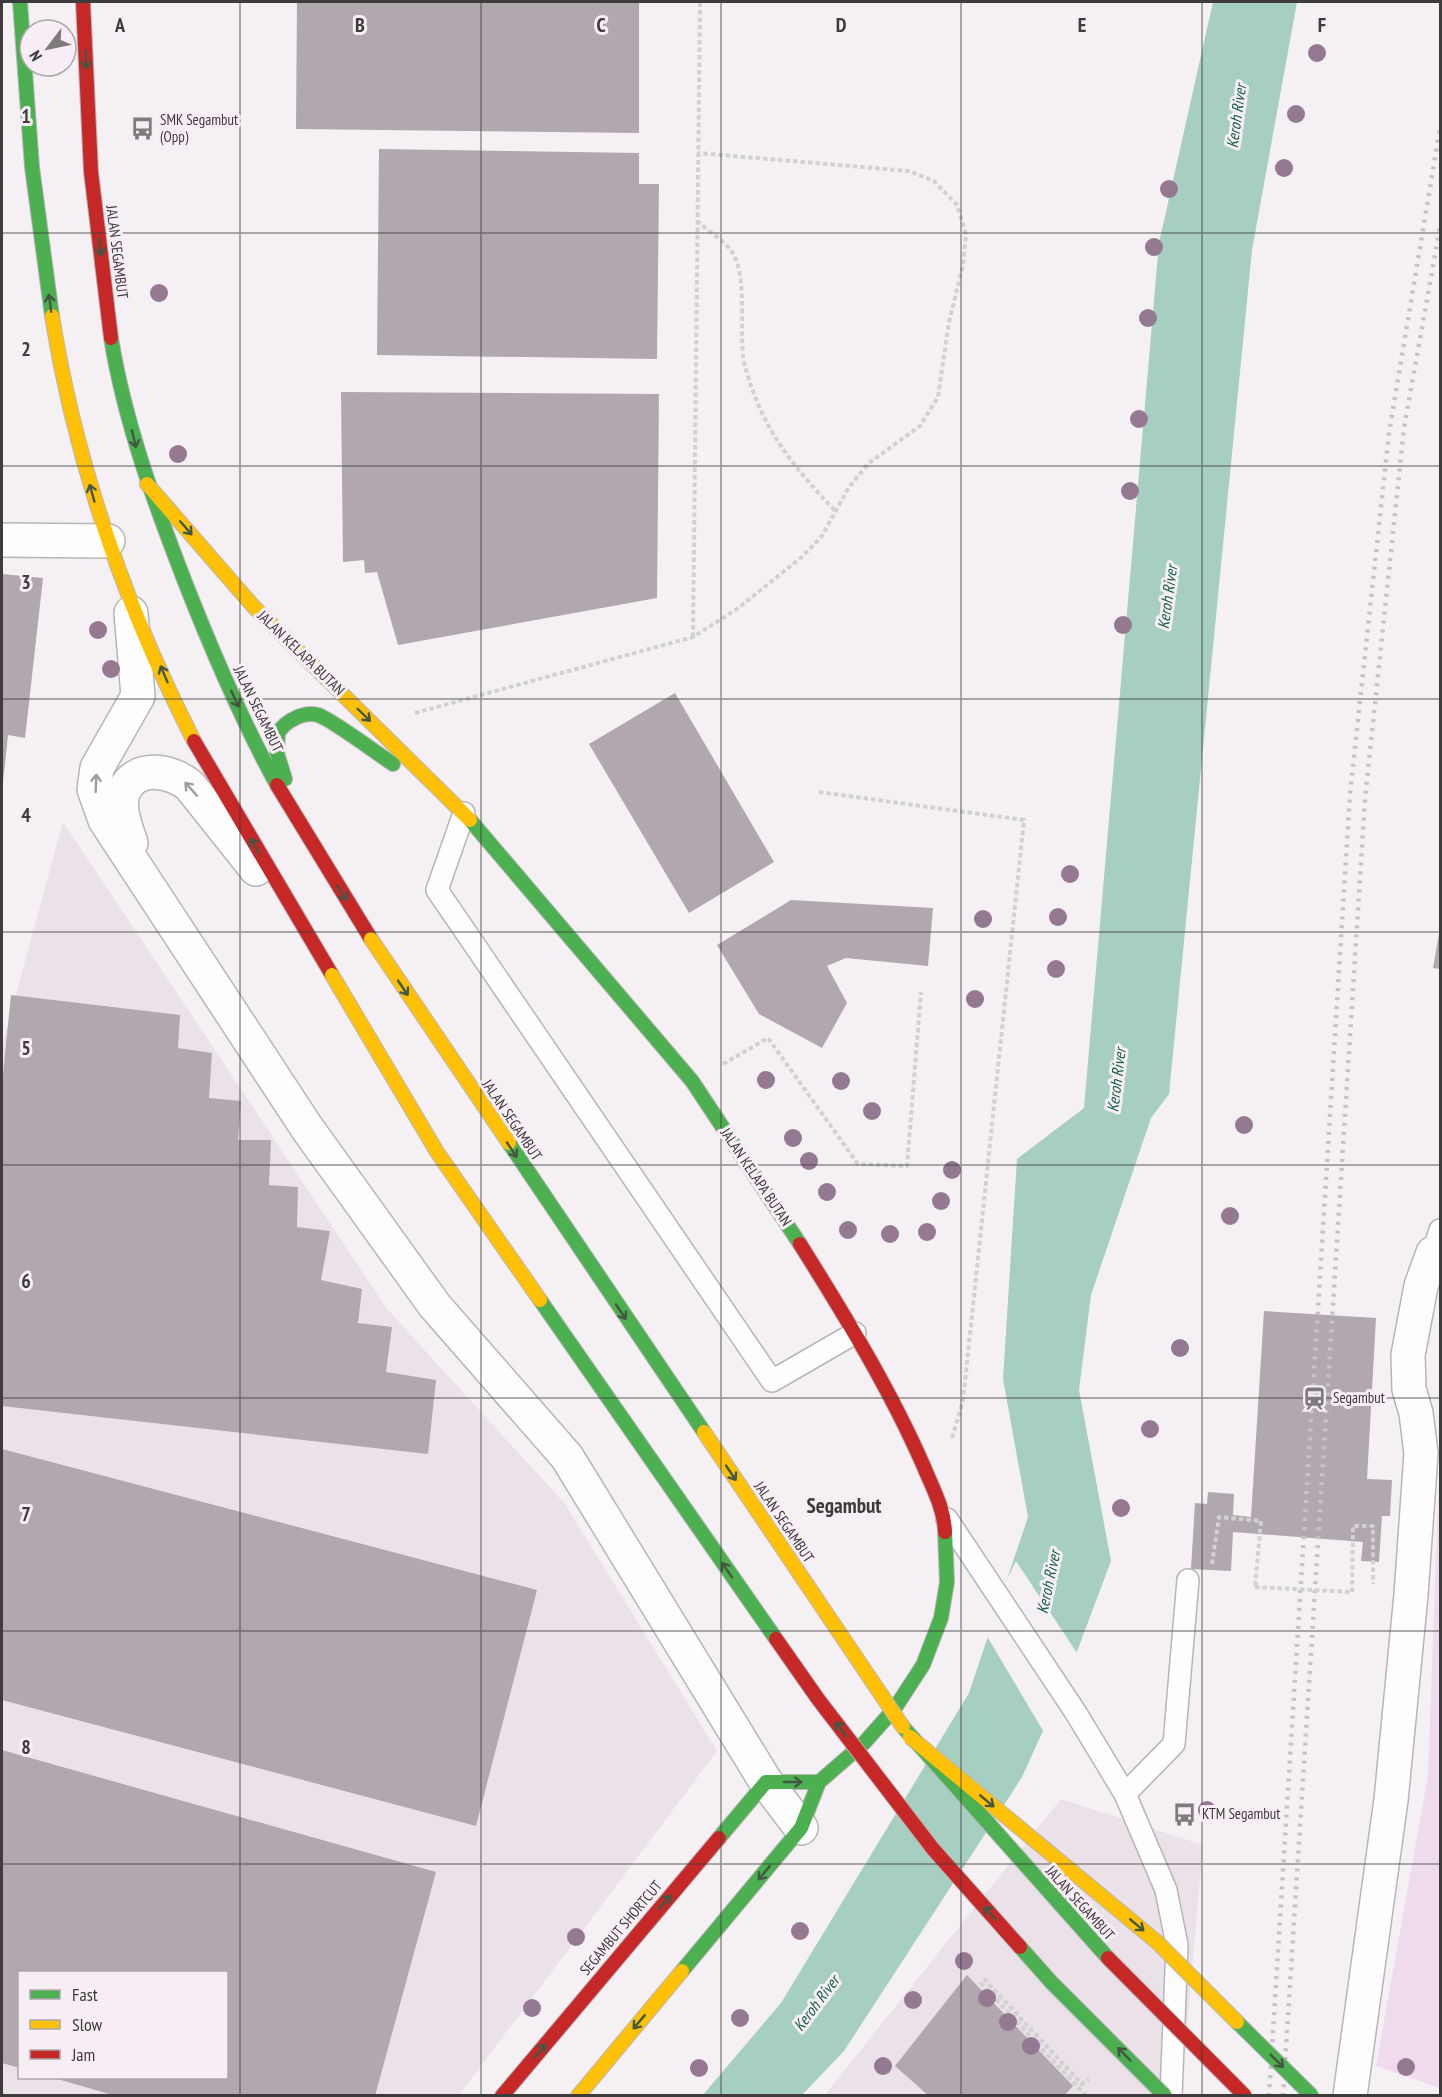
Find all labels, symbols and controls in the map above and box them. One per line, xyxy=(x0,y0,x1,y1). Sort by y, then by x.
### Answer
text: A xyxy=(114,12,126,38)
text: B xyxy=(355,12,365,38)
text: C xyxy=(596,12,606,38)
text: D xyxy=(836,12,847,38)
text: E xyxy=(1078,12,1086,38)
text: F xyxy=(1318,12,1326,38)
north arrow xyxy=(18,18,78,78)
text: N xyxy=(25,47,46,65)
one-way arrow xyxy=(80,49,91,69)
water label: Keroh River xyxy=(1222,80,1251,149)
text: 1 xyxy=(21,103,31,129)
place label: SMK Segambut (Opp) xyxy=(160,110,238,146)
bus stop icon: SMK Segambut (Opp) xyxy=(129,116,155,142)
street label: JALAN SEGAMBUT xyxy=(102,203,133,300)
one-way arrow xyxy=(94,237,105,257)
one-way arrow xyxy=(45,293,56,313)
text: 2 xyxy=(21,336,31,362)
one-way arrow xyxy=(129,429,140,448)
one-way arrow xyxy=(86,484,97,503)
one-way arrow xyxy=(179,520,193,535)
water label: Keroh River xyxy=(1153,561,1182,630)
text: 3 xyxy=(21,569,31,595)
street label: JALAN KELAPA BUTAN xyxy=(253,605,349,699)
street label: JALAN SEGAMBUT xyxy=(229,662,288,755)
one-way arrow xyxy=(157,665,168,683)
one-way arrow xyxy=(229,690,241,708)
one-way arrow xyxy=(356,707,371,722)
one-way arrow xyxy=(90,774,102,793)
one-way arrow xyxy=(184,782,198,797)
text: 4 xyxy=(21,802,31,828)
one-way arrow xyxy=(249,838,261,855)
one-way arrow xyxy=(336,885,349,902)
one-way arrow xyxy=(398,979,410,996)
text: 5 xyxy=(21,1035,31,1061)
water label: Keroh River xyxy=(1102,1044,1130,1113)
street label: JALAN SEGAMBUT xyxy=(478,1075,547,1164)
street label: JALAN KELAPA BUTAN xyxy=(716,1123,796,1229)
one-way arrow xyxy=(506,1141,518,1158)
text: 6 xyxy=(21,1268,31,1294)
one-way arrow xyxy=(615,1303,627,1319)
station icon: Segambut xyxy=(1302,1385,1328,1411)
place label: Segambut xyxy=(1333,1388,1385,1407)
one-way arrow xyxy=(725,1464,737,1481)
street label: JALAN SEGAMBUT xyxy=(750,1477,819,1566)
district label: Segambut xyxy=(807,1492,881,1519)
text: 7 xyxy=(21,1501,31,1527)
water label: Keroh River xyxy=(1032,1546,1065,1615)
one-way arrow xyxy=(721,1562,733,1579)
one-way arrow xyxy=(834,1721,847,1737)
text: 8 xyxy=(21,1734,31,1760)
one-way arrow xyxy=(782,1776,802,1788)
one-way arrow xyxy=(979,1794,994,1808)
bus stop icon: KTM Segambut xyxy=(1171,1801,1197,1827)
place label: KTM Segambut xyxy=(1202,1804,1280,1823)
street label: JALAN SEGAMBUT xyxy=(1041,1861,1119,1944)
one-way arrow xyxy=(758,1864,771,1880)
street label: SEGAMBUT SHORTCUT xyxy=(575,1876,666,1979)
one-way arrow xyxy=(659,1894,672,1910)
one-way arrow xyxy=(983,1906,997,1921)
one-way arrow xyxy=(1129,1919,1145,1932)
water label: Keroh River xyxy=(789,1969,845,2035)
legend xyxy=(18,1971,228,2079)
text: Fast xyxy=(72,1983,98,2006)
text: Slow xyxy=(72,2013,103,2036)
one-way arrow xyxy=(632,2014,646,2029)
text: Jam xyxy=(71,2043,95,2066)
one-way arrow xyxy=(533,2043,546,2059)
one-way arrow xyxy=(1116,2047,1131,2062)
one-way arrow xyxy=(1270,2054,1285,2069)

